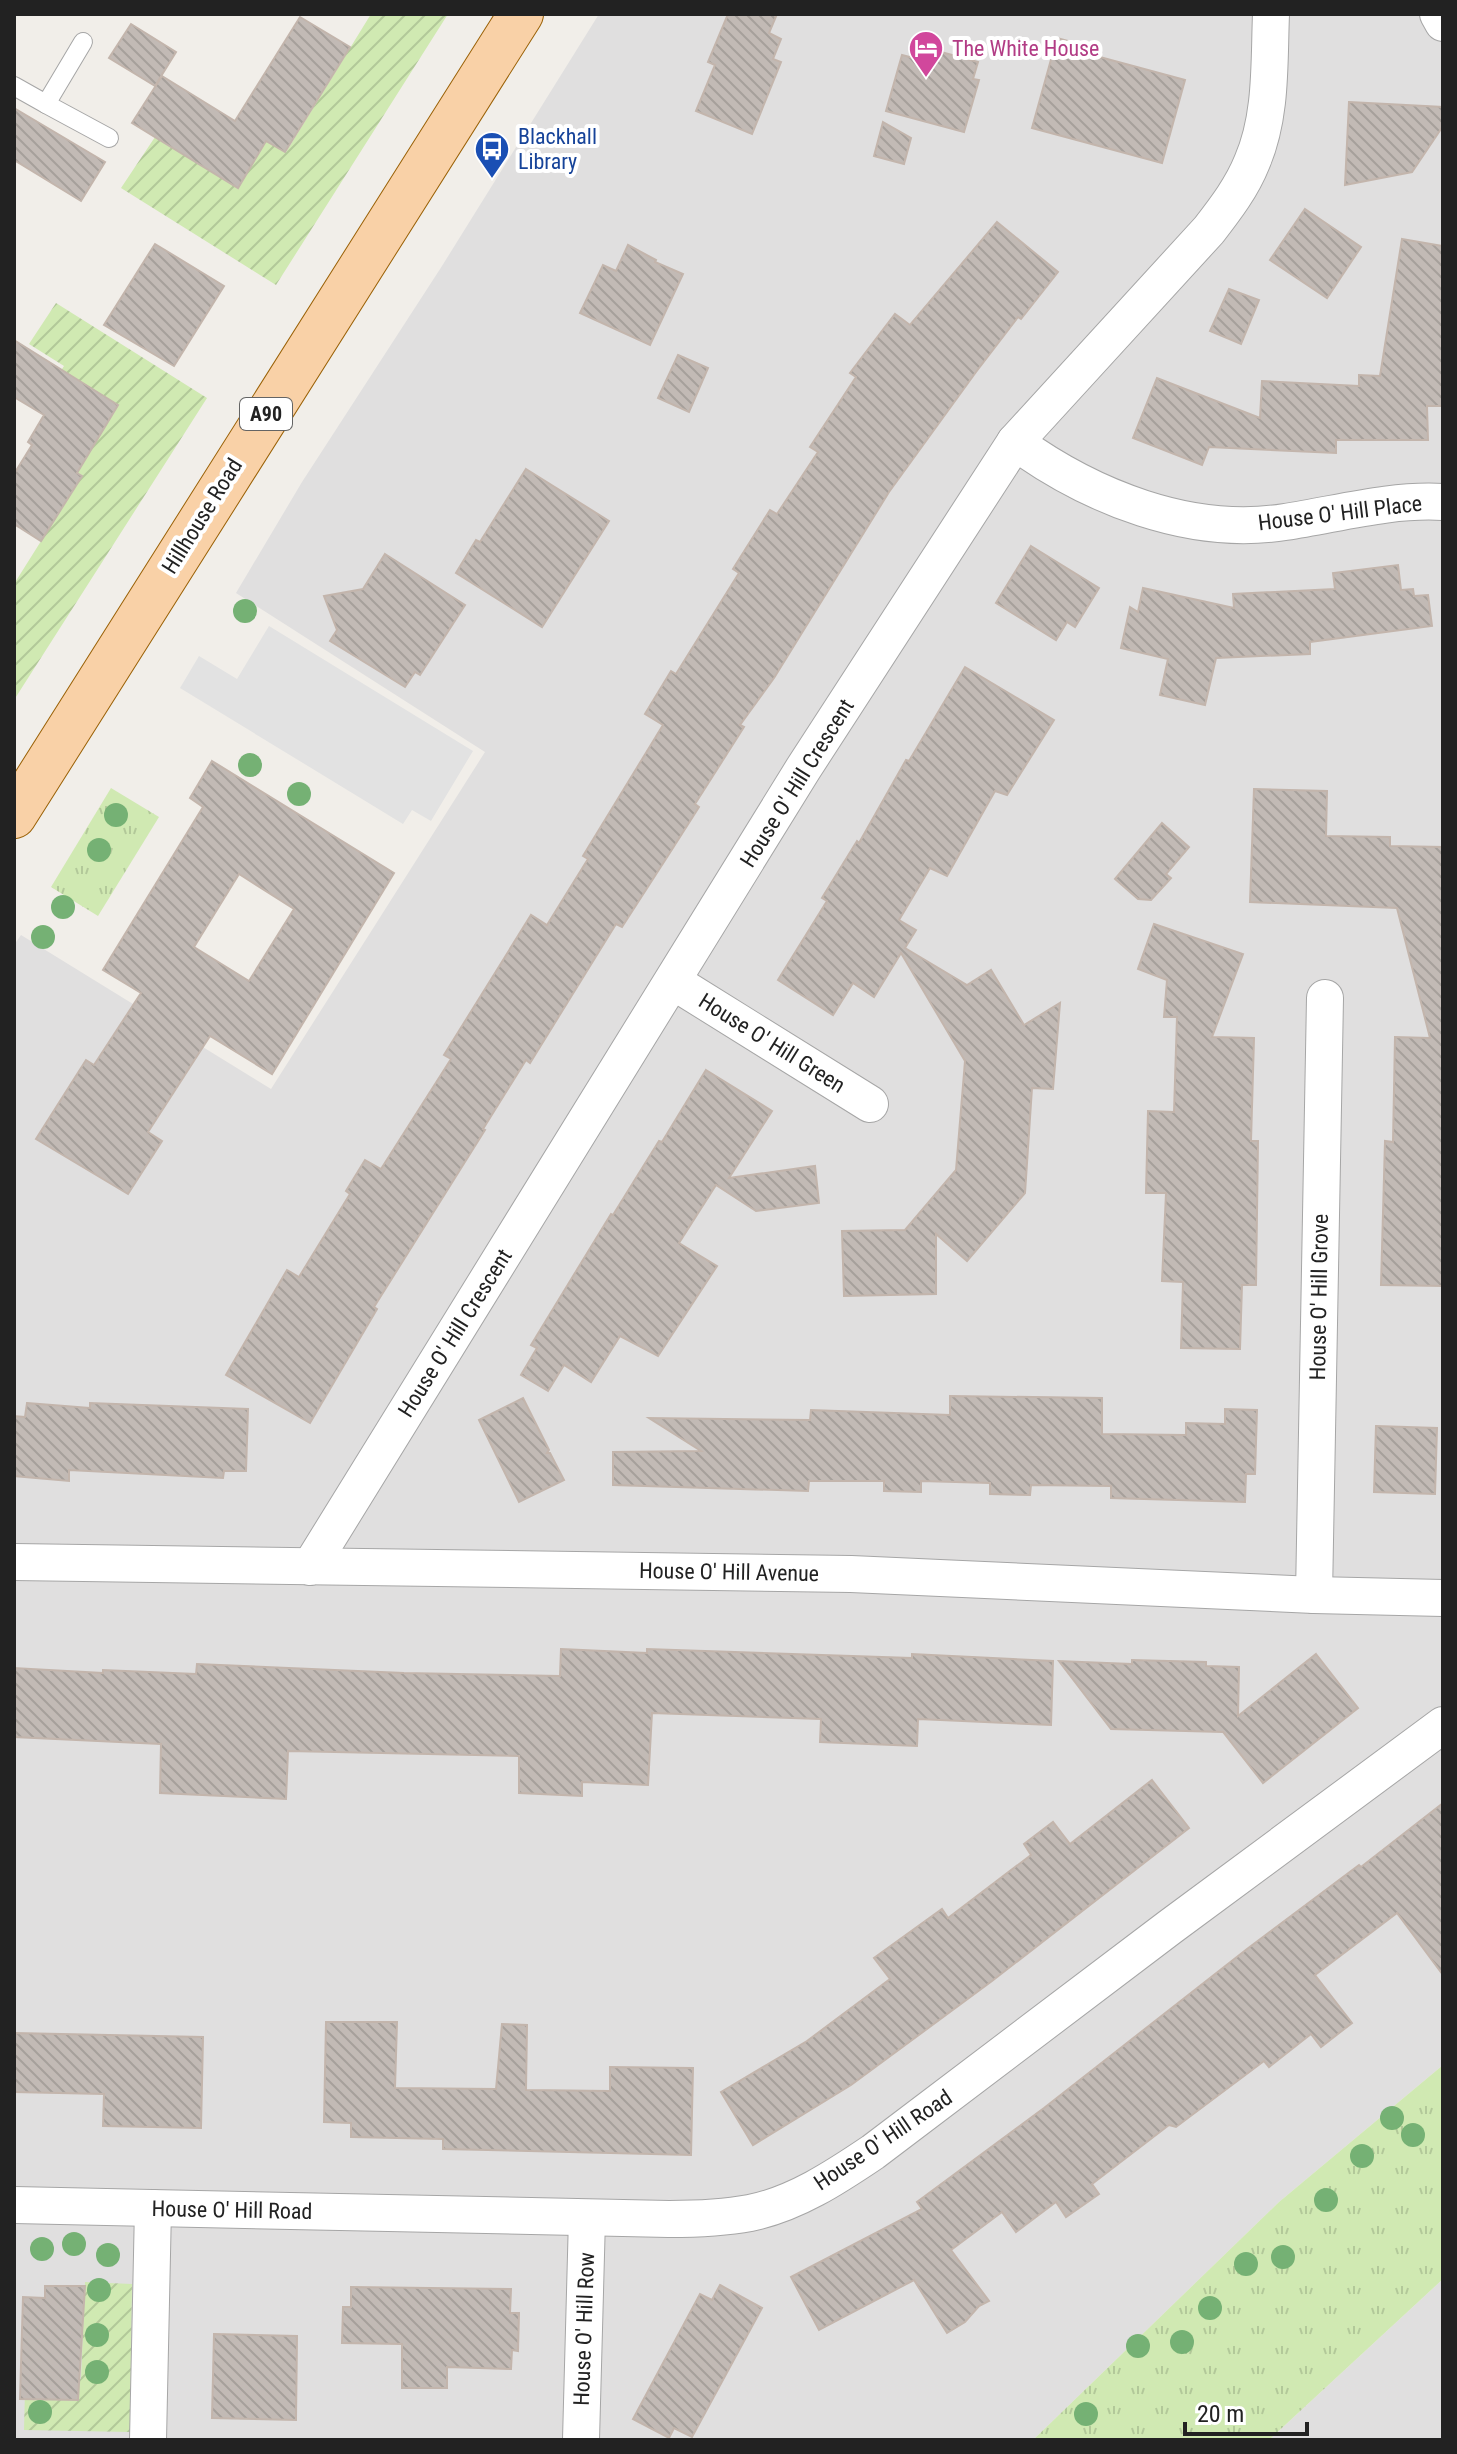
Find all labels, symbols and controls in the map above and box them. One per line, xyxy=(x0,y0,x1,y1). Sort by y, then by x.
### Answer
hotel icon: The White House xyxy=(907,29,945,79)
place label: The White House xyxy=(952,36,1099,61)
place label: Blackhall Library xyxy=(518,124,597,174)
bus stop icon: Blackhall Library xyxy=(473,130,511,180)
road number: A90 xyxy=(240,398,292,430)
street label: Hillhouse Road xyxy=(157,454,247,578)
street label: House O' Hill Place xyxy=(1257,491,1423,535)
street label: House O' Hill Crescent xyxy=(735,694,859,872)
street label: House O' Hill Green xyxy=(694,988,850,1098)
street label: House O' Hill Grove xyxy=(1305,1213,1333,1381)
street label: House O' Hill Crescent xyxy=(393,1244,517,1422)
street label: House O' Hill Avenue xyxy=(639,1558,819,1586)
street label: House O' Hill Road xyxy=(809,2085,957,2195)
street label: House O' Hill Road xyxy=(151,2196,313,2224)
street label: House O' Hill Row xyxy=(569,2252,599,2406)
scale bar xyxy=(1185,2386,1307,2436)
text: 20 m xyxy=(1197,2400,1244,2428)

